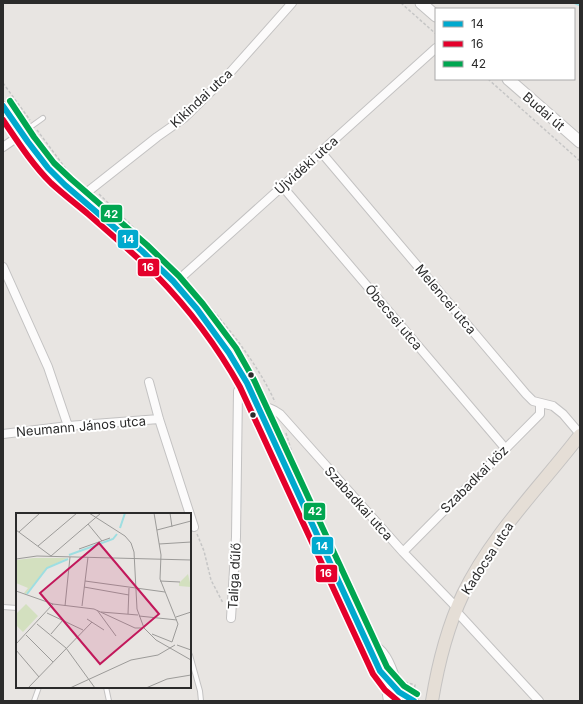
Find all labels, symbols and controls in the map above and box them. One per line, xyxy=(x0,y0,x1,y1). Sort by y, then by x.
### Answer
legend xyxy=(435,8,575,80)
text: 14 xyxy=(471,16,484,31)
text: 16 xyxy=(471,36,483,51)
text: 42 xyxy=(471,56,486,71)
street label: Kikindai utca xyxy=(167,65,235,131)
street label: Budai út xyxy=(520,88,568,134)
street label: Újvidéki utca xyxy=(271,132,341,198)
line badge: 42 xyxy=(100,204,123,223)
text: 42 xyxy=(104,207,118,221)
line badge: 14 xyxy=(117,229,139,249)
text: 14 xyxy=(122,232,134,246)
line badge: 16 xyxy=(137,258,160,277)
text: 16 xyxy=(142,260,154,274)
street label: Melencei utca xyxy=(412,261,480,337)
street label: Óbecsei utca xyxy=(362,281,426,353)
unlabelled marker xyxy=(246,370,256,380)
unlabelled marker xyxy=(248,410,258,420)
street label: Neumann János utca xyxy=(15,412,147,440)
street label: Szabadkai köz xyxy=(437,442,511,516)
street label: Szabadkai utca xyxy=(322,463,396,543)
line badge: 42 xyxy=(303,502,326,521)
text: 42 xyxy=(308,504,322,518)
inset map xyxy=(16,513,191,688)
street label: Kadocsa utca xyxy=(457,519,517,597)
line badge: 14 xyxy=(311,536,334,555)
text: 14 xyxy=(316,539,328,553)
street label: Taliga dűlő xyxy=(224,542,244,610)
line badge: 16 xyxy=(315,564,338,583)
text: 16 xyxy=(320,566,332,580)

